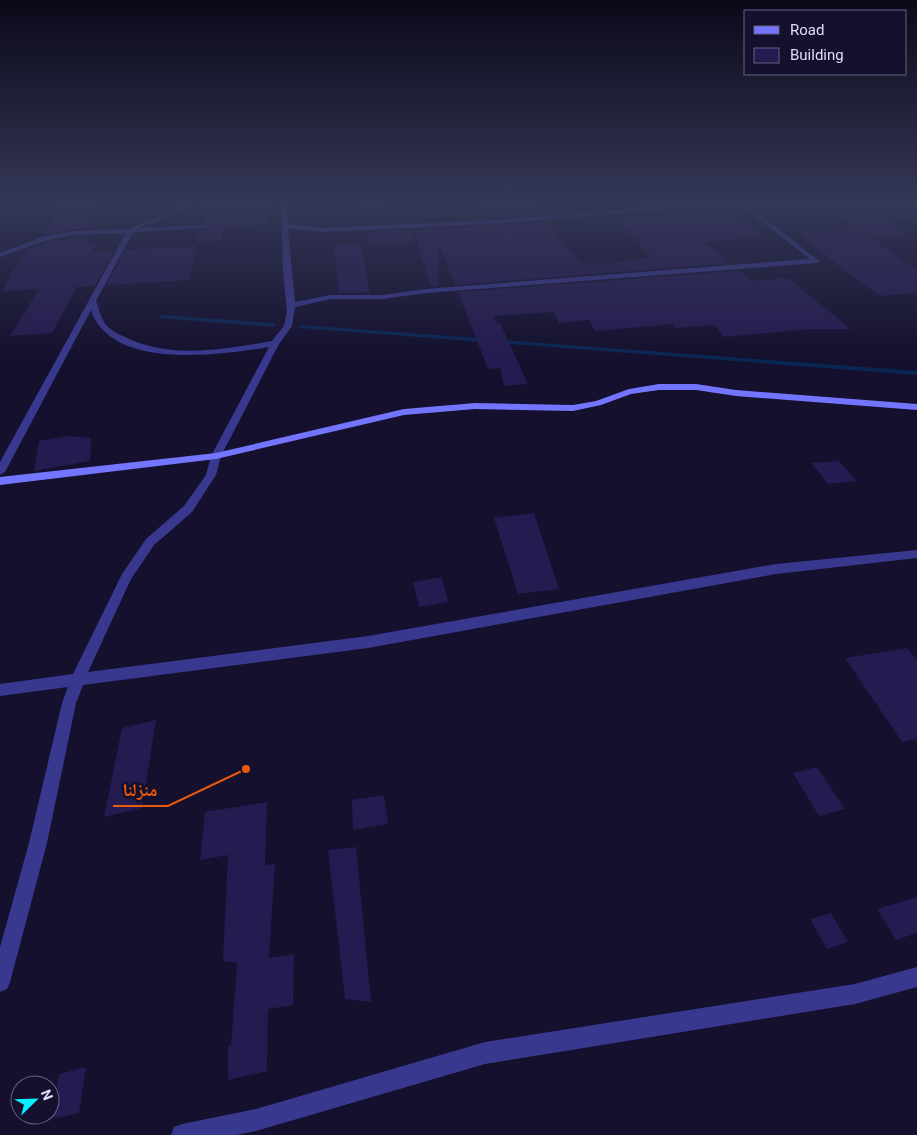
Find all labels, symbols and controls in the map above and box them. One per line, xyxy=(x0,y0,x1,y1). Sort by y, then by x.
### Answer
legend xyxy=(744,10,907,75)
text: Road xyxy=(790,21,824,39)
text: Building xyxy=(790,46,844,64)
callout: منزلنا xyxy=(113,773,168,806)
text: منزلنا xyxy=(122,779,158,800)
north arrow xyxy=(10,1075,60,1125)
text: N xyxy=(38,1087,56,1103)

